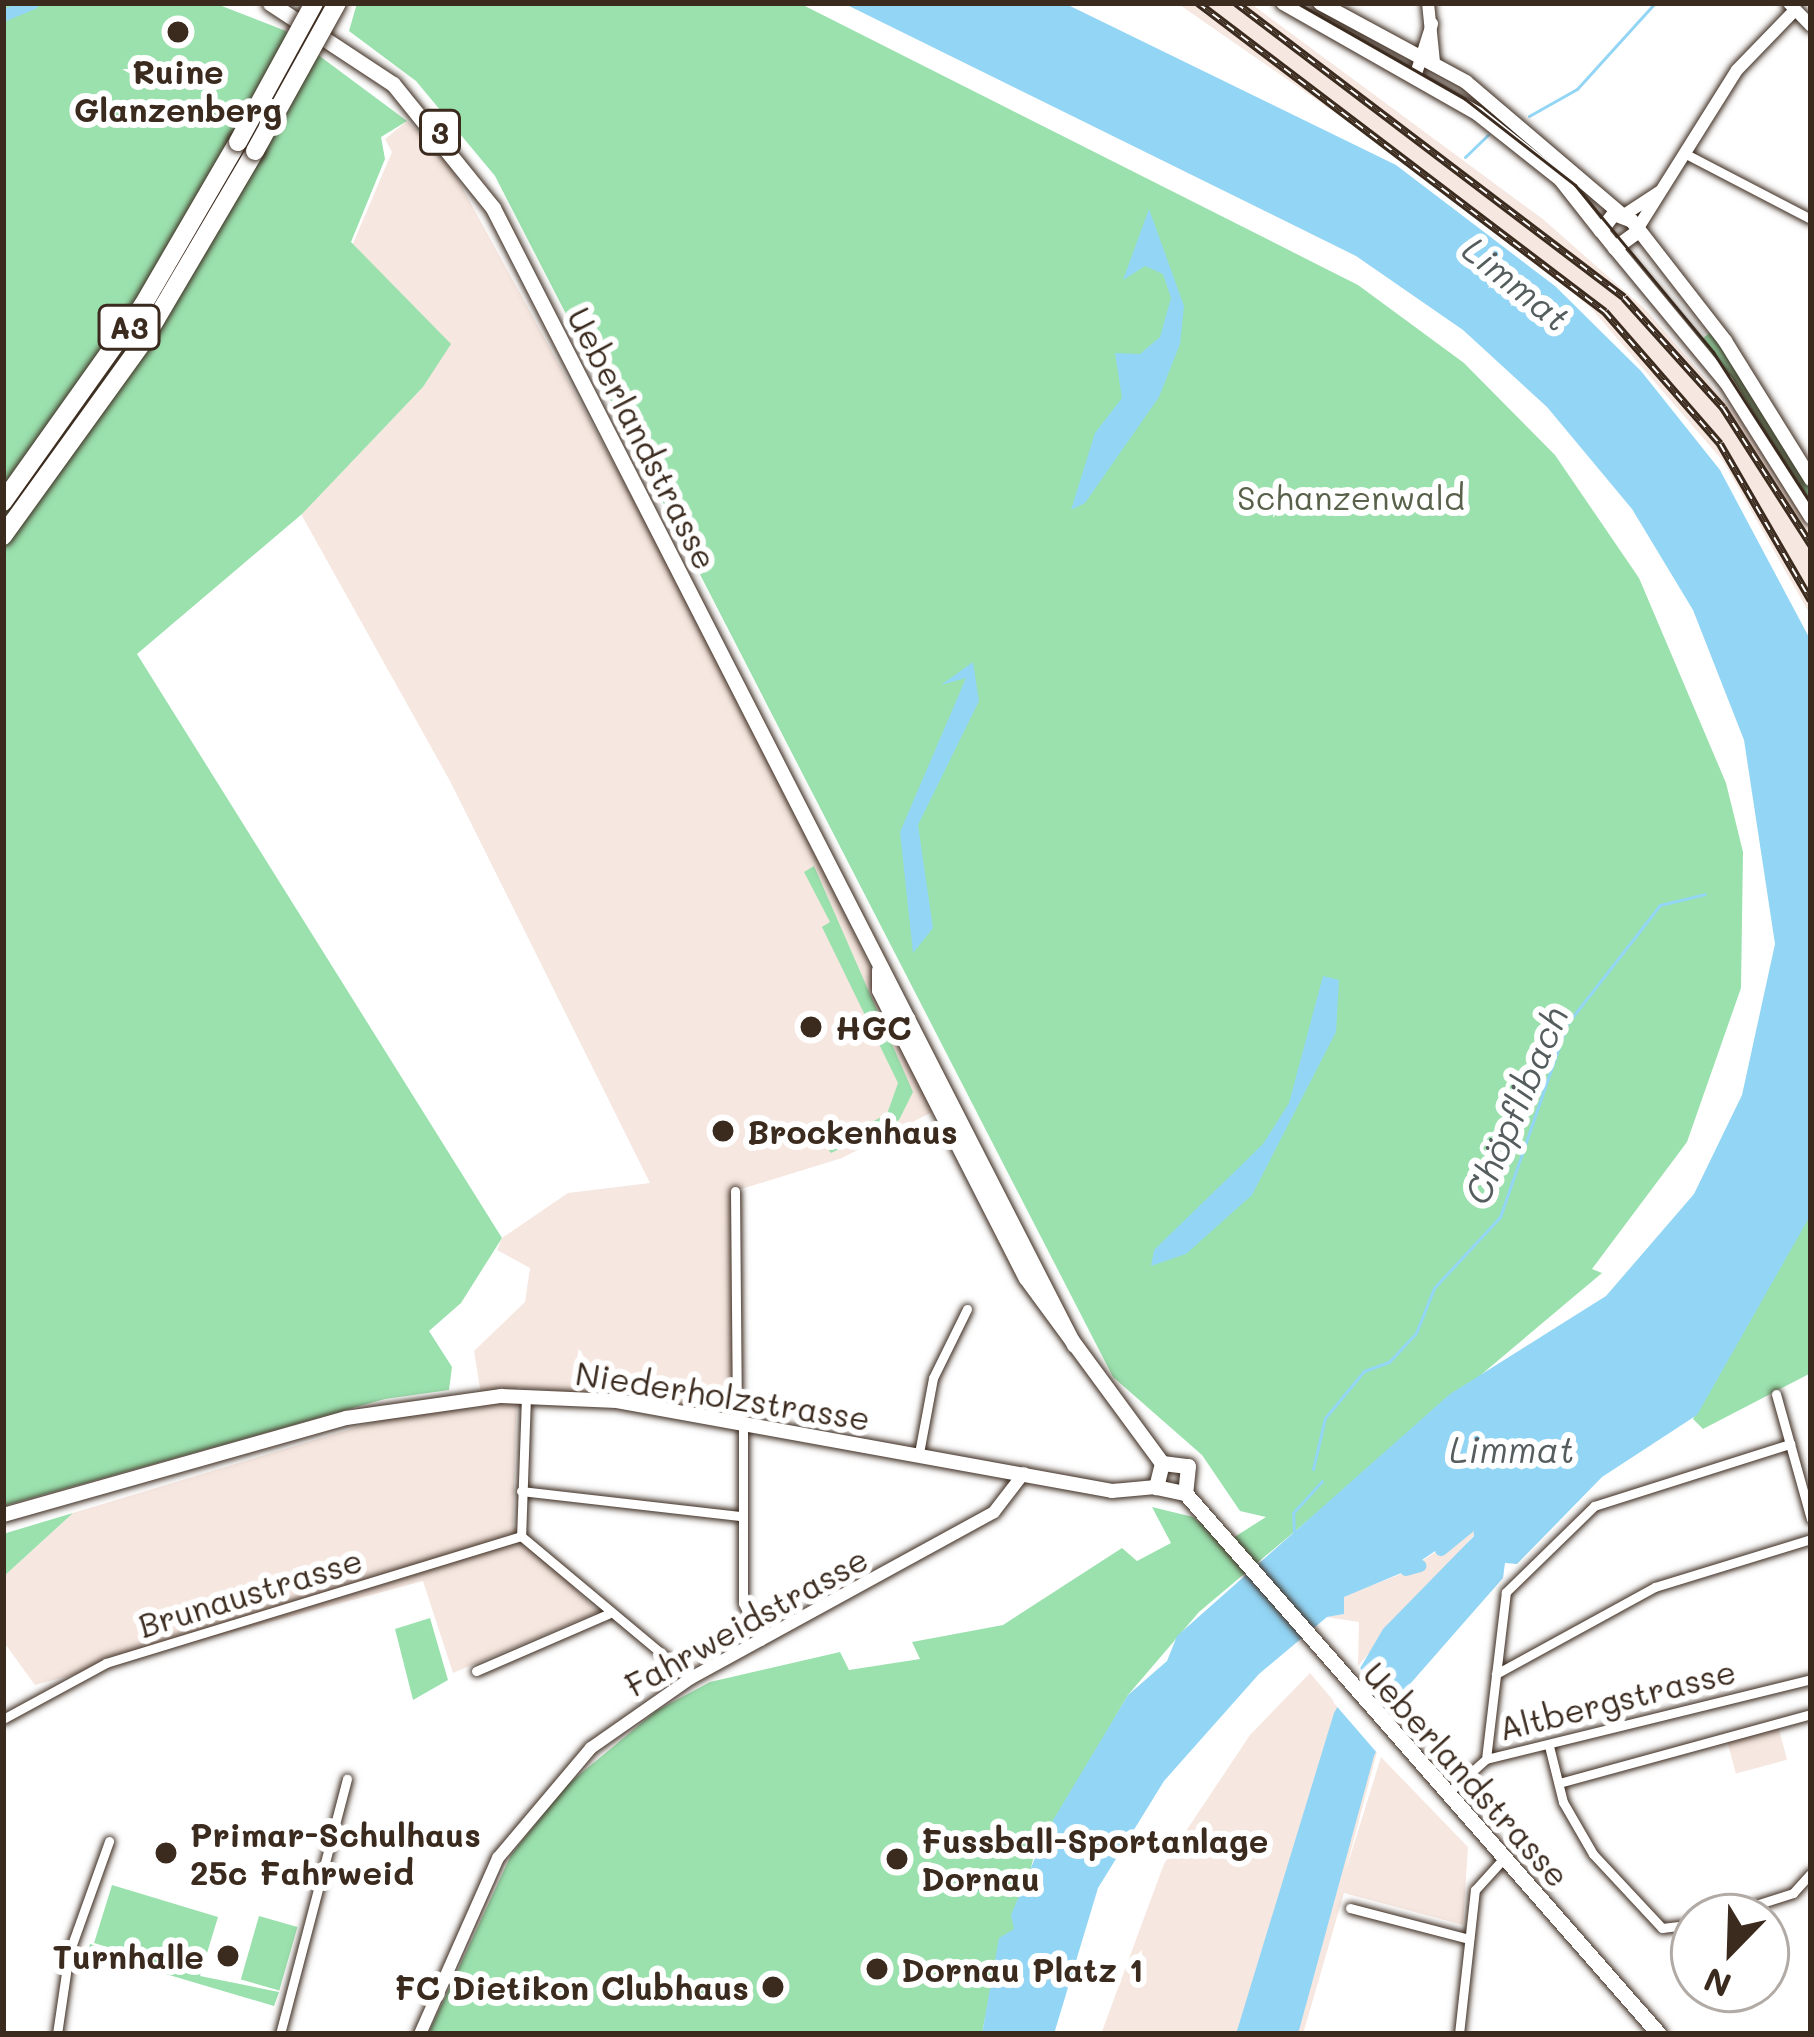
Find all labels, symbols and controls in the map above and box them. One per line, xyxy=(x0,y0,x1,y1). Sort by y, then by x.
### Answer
marker: Ruine Glanzenberg xyxy=(165,19,191,45)
place label: Ruine Glanzenberg xyxy=(74,51,282,129)
road number: 3 xyxy=(419,108,461,156)
water label: Limmat xyxy=(1455,227,1579,339)
street label: Ueberlandstrasse xyxy=(560,300,726,576)
road number: A3 xyxy=(96,303,162,351)
park label: Schanzenwald xyxy=(1237,477,1465,517)
water label: Chöpflibach xyxy=(1454,1000,1576,1210)
place label: HGC xyxy=(835,1007,911,1047)
marker: HGC xyxy=(798,1014,824,1040)
place label: Brockenhaus xyxy=(747,1111,958,1151)
marker: Brockenhaus xyxy=(710,1118,736,1144)
street label: Niederholzstrasse xyxy=(573,1352,873,1438)
water label: Limmat xyxy=(1449,1427,1575,1471)
street label: Fahrweidstrasse xyxy=(618,1538,874,1704)
street label: Brunaustrasse xyxy=(133,1539,367,1645)
street label: Altbergstrasse xyxy=(1494,1650,1740,1748)
street label: Ueberlandstrasse xyxy=(1356,1653,1578,1895)
place label: Primar-Schulhaus 25c Fahrweid xyxy=(190,1814,481,1892)
place label: Fussball-Sportanlage Dornau xyxy=(921,1820,1268,1898)
marker: Primar-Schulhaus 25c Fahrweid xyxy=(153,1840,179,1866)
marker: Fussball-Sportanlage Dornau xyxy=(884,1846,910,1872)
north arrow xyxy=(1670,1893,1790,2013)
place label: Turnhalle xyxy=(53,1936,204,1976)
marker: Turnhalle xyxy=(215,1943,241,1969)
place label: Dornau Platz 1 xyxy=(901,1949,1143,1989)
marker: Dornau Platz 1 xyxy=(864,1956,890,1982)
text: N xyxy=(1697,1959,1737,2009)
place label: FC Dietikon Clubhaus xyxy=(394,1967,749,2007)
marker: FC Dietikon Clubhaus xyxy=(760,1974,786,2000)

